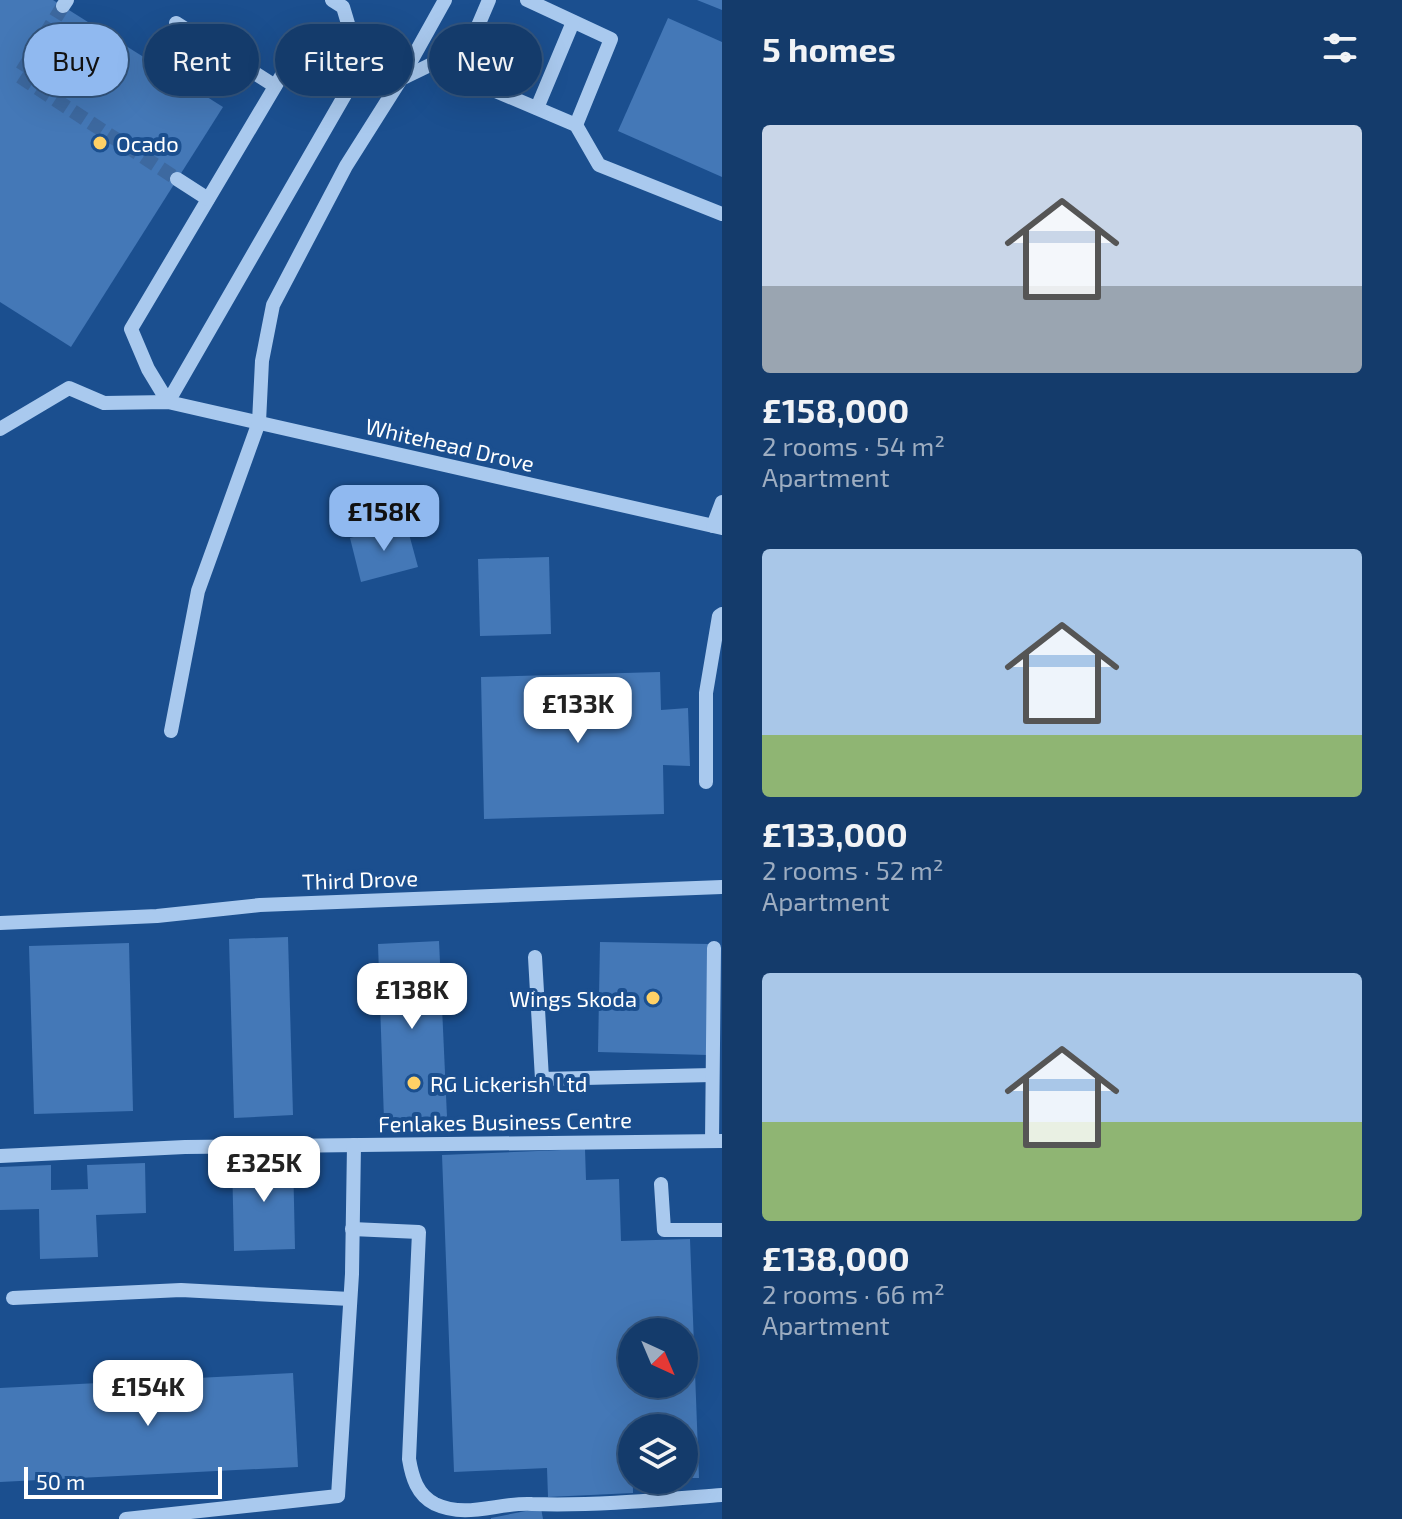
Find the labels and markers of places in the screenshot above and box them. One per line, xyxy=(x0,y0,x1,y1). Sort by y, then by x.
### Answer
place label: Ocado xyxy=(116,130,179,156)
marker: Ocado xyxy=(91,134,109,152)
pin: £158K xyxy=(328,485,440,553)
pin: £133K xyxy=(522,677,634,745)
pin: £138K xyxy=(356,963,468,1031)
place label: Wings Skoda xyxy=(509,985,637,1011)
marker: Wings Skoda xyxy=(644,989,662,1007)
place label: RG Lickerish Ltd xyxy=(430,1070,587,1096)
marker: RG Lickerish Ltd xyxy=(405,1074,423,1092)
pin: £325K xyxy=(208,1136,320,1204)
pin: £154K xyxy=(92,1360,204,1428)

